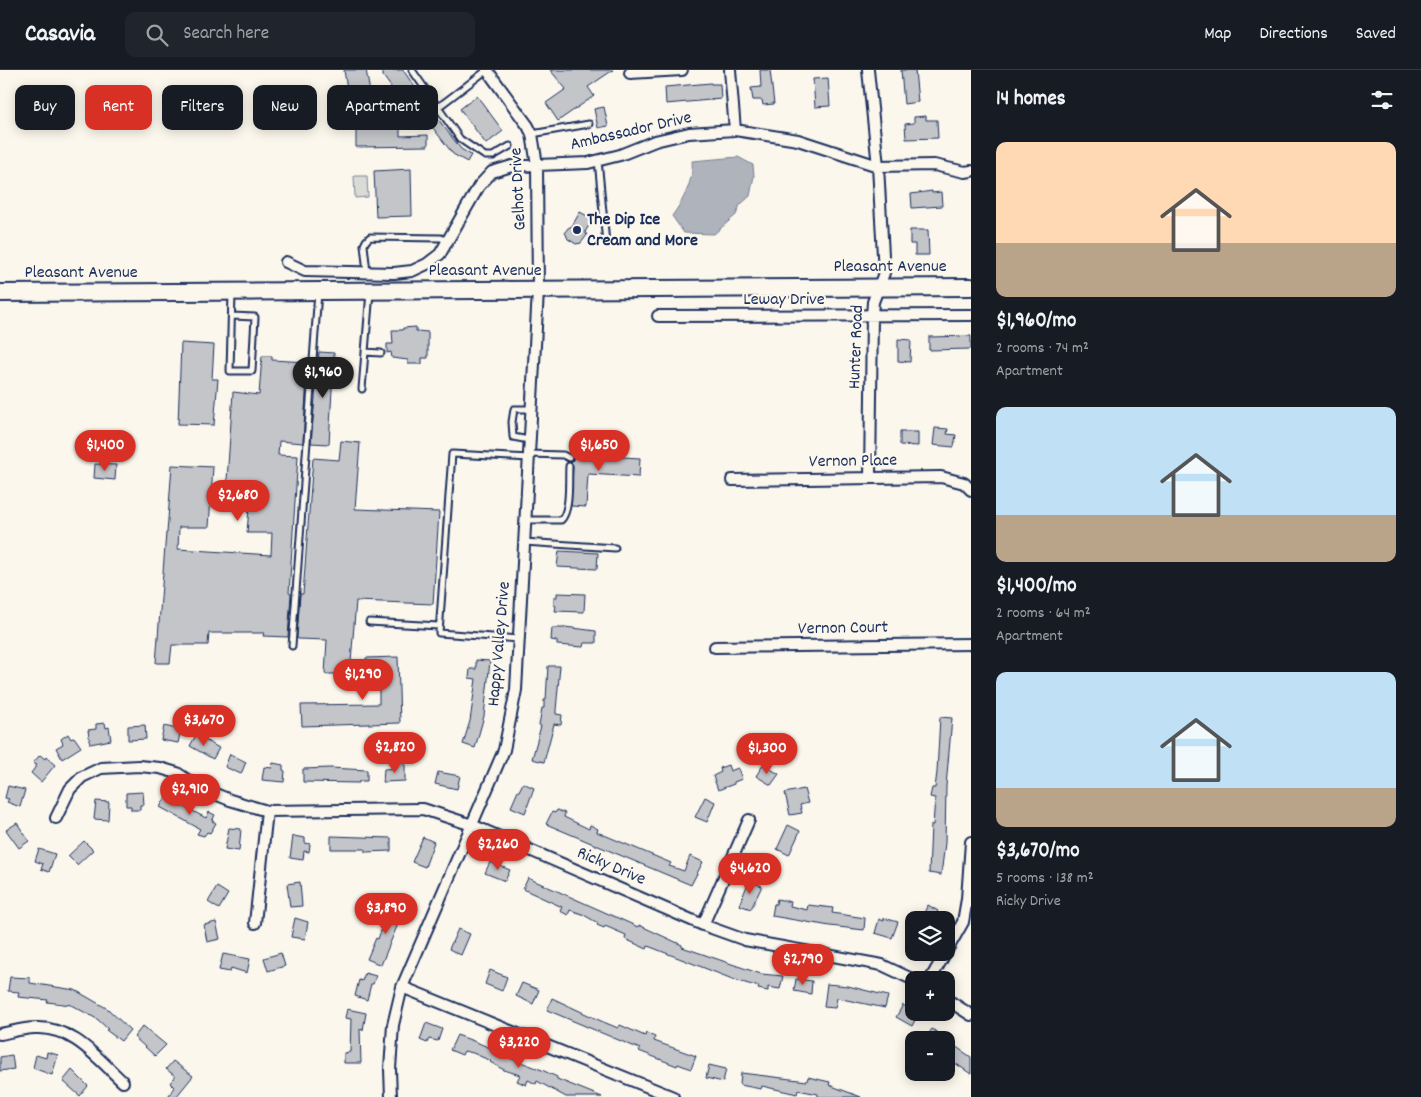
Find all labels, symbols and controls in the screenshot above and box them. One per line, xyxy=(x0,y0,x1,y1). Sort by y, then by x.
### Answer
search box xyxy=(125,12,475,57)
text: Casavia xyxy=(25,18,95,52)
icon: search xyxy=(143,21,171,49)
text: Search here xyxy=(183,21,269,48)
text: Map xyxy=(1204,22,1231,47)
text: Directions xyxy=(1259,22,1328,47)
text: Saved xyxy=(1356,22,1396,47)
chip: Buy xyxy=(15,85,75,130)
chip: Rent xyxy=(85,85,152,130)
chip: Filters xyxy=(162,85,243,130)
chip: New xyxy=(253,85,317,130)
chip: Apartment xyxy=(327,85,438,130)
text: 14 homes xyxy=(996,85,1066,115)
icon: filters xyxy=(1368,86,1396,114)
street label: Ambassador Drive xyxy=(568,106,694,158)
street label: Gelhot Drive xyxy=(504,147,534,231)
icon: home xyxy=(1151,175,1241,265)
place label: The Dip Ice Cream and More xyxy=(587,208,698,254)
marker: The Dip Ice Cream and More xyxy=(571,224,583,236)
street label: Pleasant Avenue xyxy=(833,255,947,280)
street label: Pleasant Avenue xyxy=(428,259,542,284)
street label: Pleasant Avenue xyxy=(24,261,138,286)
street label: Leway Drive xyxy=(743,288,825,313)
street label: Hunter Road xyxy=(843,304,871,390)
text: $1,960/mo xyxy=(996,307,1076,337)
text: 2 rooms · 74 m² xyxy=(996,337,1089,360)
pin: $1,960 xyxy=(282,356,364,399)
text: Apartment xyxy=(996,360,1063,383)
text: $1,960 xyxy=(304,361,342,384)
pin: $1,400 xyxy=(64,430,146,472)
pin: $1,650 xyxy=(558,430,640,472)
text: $1,400 xyxy=(86,434,124,457)
text: $1,650 xyxy=(580,434,618,457)
icon: home xyxy=(1151,440,1241,530)
street label: Vernon Place xyxy=(809,449,897,475)
pin: $2,680 xyxy=(197,480,279,522)
text: $2,680 xyxy=(217,484,259,507)
text: $1,400/mo xyxy=(996,572,1077,602)
street label: Happy Valley Drive xyxy=(482,580,518,708)
text: 2 rooms · 64 m² xyxy=(996,602,1091,625)
street label: Vernon Court xyxy=(798,616,889,642)
text: Apartment xyxy=(996,625,1063,648)
pin: $1,290 xyxy=(322,658,404,701)
text: $1,290 xyxy=(344,663,382,686)
pin: $3,670 xyxy=(163,704,245,747)
icon: home xyxy=(1151,705,1241,795)
text: $3,670 xyxy=(184,709,224,732)
pin: $2,820 xyxy=(354,732,436,774)
pin: $1,300 xyxy=(726,732,808,775)
text: $2,820 xyxy=(375,736,415,759)
text: $1,300 xyxy=(747,737,787,760)
pin: $2,910 xyxy=(149,774,231,816)
text: $2,910 xyxy=(171,778,209,801)
pin: $2,260 xyxy=(457,828,539,871)
text: $2,260 xyxy=(477,833,519,856)
text: $3,670/mo xyxy=(996,837,1080,867)
street label: Ricky Drive xyxy=(573,841,649,893)
pin: $4,620 xyxy=(709,852,791,895)
text: $4,620 xyxy=(729,857,771,880)
text: 5 rooms · 138 m² xyxy=(996,867,1093,890)
text: Ricky Drive xyxy=(996,890,1061,913)
pin: $3,890 xyxy=(345,892,427,935)
text: $3,890 xyxy=(366,897,406,920)
map controls xyxy=(905,911,955,1081)
button: layers xyxy=(905,911,955,961)
pin: $2,790 xyxy=(762,944,844,986)
text: $2,790 xyxy=(783,948,823,971)
button: + xyxy=(905,971,955,1021)
pin: $3,220 xyxy=(478,1026,560,1069)
text: $3,220 xyxy=(499,1031,539,1054)
button: − xyxy=(905,1031,955,1081)

